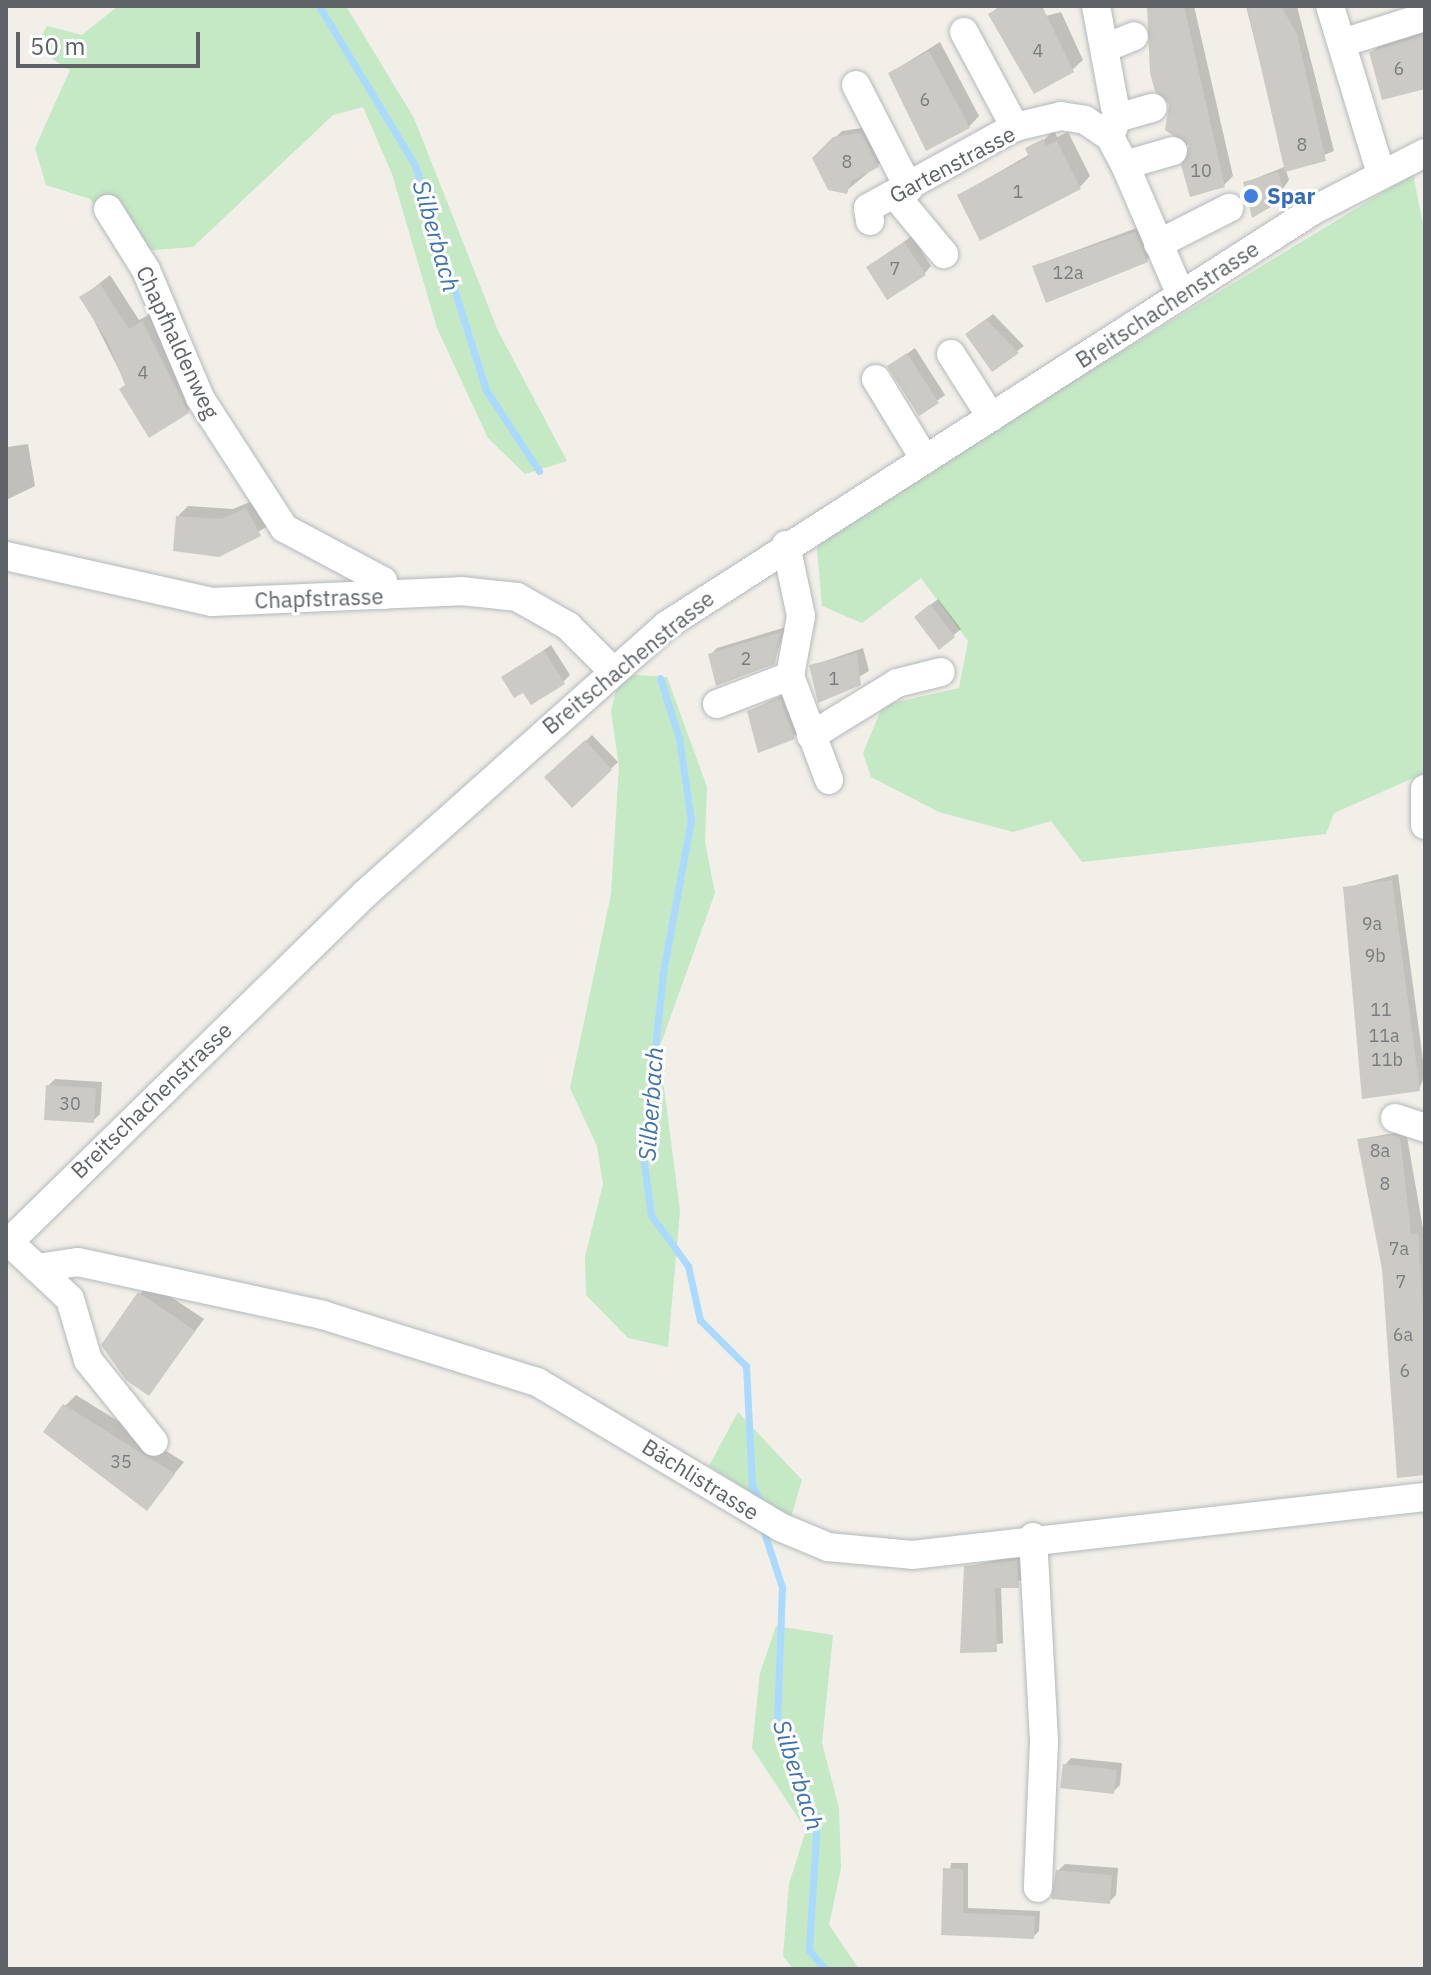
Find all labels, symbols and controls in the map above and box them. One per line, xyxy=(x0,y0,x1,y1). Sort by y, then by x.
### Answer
scale bar xyxy=(20,16,204,66)
text: 50 m xyxy=(30,30,85,62)
house number: 4 xyxy=(1033,40,1043,62)
house number: 6 xyxy=(1394,58,1404,80)
house number: 6 xyxy=(920,89,930,111)
street label: Gartenstrasse xyxy=(885,120,1019,208)
house number: 8 xyxy=(1297,134,1307,156)
house number: 8 xyxy=(842,151,852,173)
house number: 10 xyxy=(1190,160,1212,182)
water label: Silberbach xyxy=(406,177,466,295)
house number: 1 xyxy=(1013,181,1023,203)
place label: Spar xyxy=(1267,183,1316,209)
marker: Spar xyxy=(1242,187,1260,205)
street label: Breitschachenstrasse xyxy=(1070,235,1264,373)
house number: 7 xyxy=(890,258,900,280)
street label: Chapfhaldenweg xyxy=(131,261,225,423)
house number: 12a xyxy=(1052,262,1084,284)
house number: 4 xyxy=(138,362,148,384)
street label: Chapfstrasse xyxy=(254,583,384,613)
street label: Breitschachenstrasse xyxy=(537,585,719,739)
house number: 2 xyxy=(741,648,751,670)
house number: 1 xyxy=(829,668,839,690)
house number: 9a xyxy=(1362,913,1382,935)
house number: 9b xyxy=(1364,945,1386,967)
house number: 11 xyxy=(1370,999,1392,1021)
street label: Breitschachenstrasse xyxy=(65,1016,237,1184)
house number: 11a xyxy=(1368,1025,1400,1047)
water label: Silberbach xyxy=(633,1046,669,1162)
house number: 11b xyxy=(1371,1049,1403,1071)
house number: 30 xyxy=(59,1093,81,1115)
house number: 8a xyxy=(1370,1140,1390,1162)
house number: 8 xyxy=(1380,1173,1390,1195)
house number: 7a xyxy=(1389,1238,1409,1260)
house number: 7 xyxy=(1396,1271,1406,1293)
house number: 6a xyxy=(1393,1324,1413,1346)
house number: 6 xyxy=(1400,1360,1410,1382)
street label: Bächlistrasse xyxy=(638,1433,764,1525)
house number: 35 xyxy=(110,1451,132,1473)
water label: Silberbach xyxy=(767,1716,829,1834)

